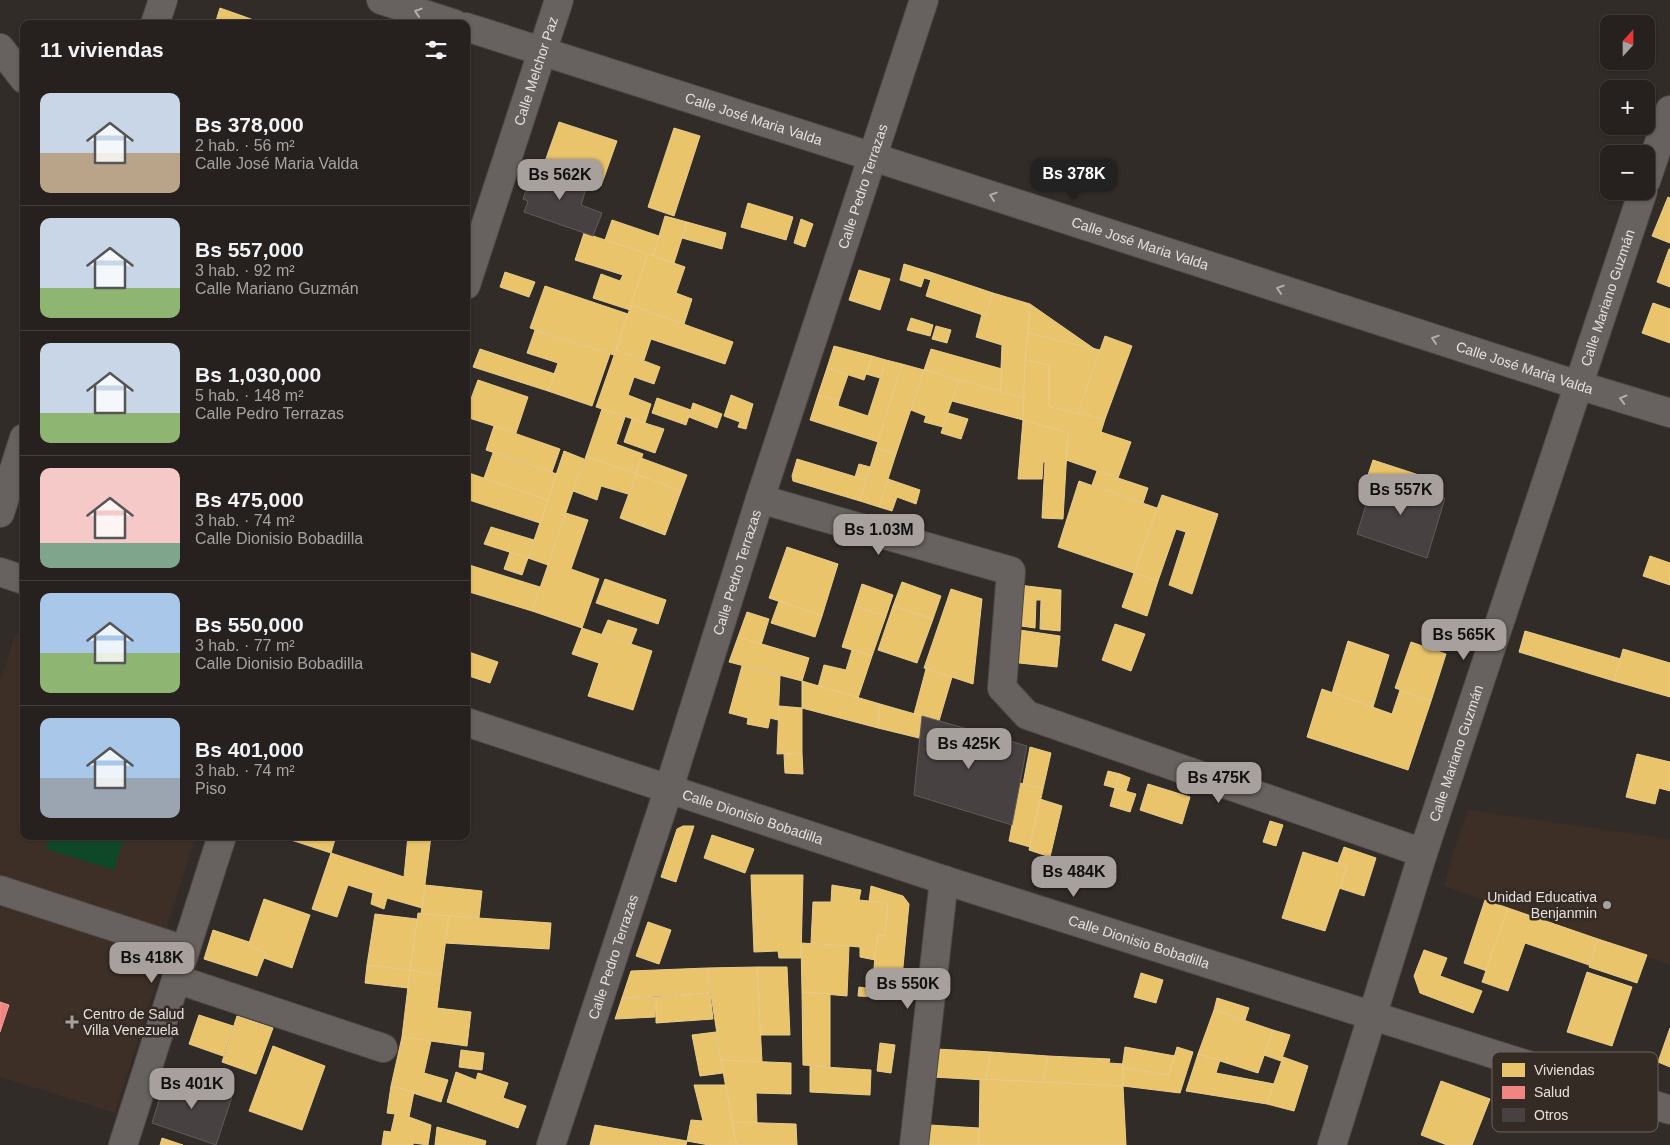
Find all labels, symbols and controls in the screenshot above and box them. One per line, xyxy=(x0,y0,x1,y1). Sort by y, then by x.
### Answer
one-way arrow xyxy=(415,8,423,18)
street label: Calle Melchor Paz xyxy=(511,15,561,128)
north arrow xyxy=(1600,15,1655,70)
map controls xyxy=(1600,15,1655,200)
icon: filters xyxy=(422,36,450,64)
text: 11 viviendas xyxy=(40,38,164,61)
button: + xyxy=(1600,80,1655,135)
street label: Calle José Maria Valda xyxy=(683,89,824,148)
icon: home xyxy=(80,113,140,173)
text: Bs 378,000 xyxy=(195,113,304,136)
street label: Calle Pedro Terrazas xyxy=(835,122,891,251)
text: 2 hab. · 56 m² xyxy=(195,137,295,154)
button: − xyxy=(1600,145,1655,200)
text: Calle José Maria Valda xyxy=(195,155,358,172)
pin: Bs 562K xyxy=(514,158,606,201)
pin: Bs 378K xyxy=(1028,158,1120,200)
text: Bs 378K xyxy=(1042,165,1106,182)
text: Bs 562K xyxy=(528,166,592,183)
one-way arrow xyxy=(989,191,997,201)
street label: Calle José Maria Valda xyxy=(1070,214,1211,273)
street label: Calle Mariano Guzmán xyxy=(1577,227,1638,368)
icon: home xyxy=(80,238,140,298)
text: Bs 557,000 xyxy=(195,238,304,261)
text: 3 hab. · 92 m² xyxy=(195,262,295,279)
text: Calle Mariano Guzmán xyxy=(195,280,359,297)
one-way arrow xyxy=(1277,285,1285,295)
one-way arrow xyxy=(1431,335,1440,345)
street label: Calle José Maria Valda xyxy=(1454,338,1595,397)
icon: home xyxy=(80,363,140,423)
text: Bs 1,030,000 xyxy=(195,363,321,386)
text: 5 hab. · 148 m² xyxy=(195,387,304,404)
one-way arrow xyxy=(1620,394,1628,404)
text: Calle Pedro Terrazas xyxy=(195,405,344,422)
pin: Bs 557K xyxy=(1355,474,1447,516)
text: Bs 557K xyxy=(1369,481,1433,498)
icon: home xyxy=(80,488,140,548)
text: Bs 475,000 xyxy=(195,488,304,511)
street label: Calle Pedro Terrazas xyxy=(710,508,764,637)
text: 3 hab. · 74 m² xyxy=(195,512,295,529)
pin: Bs 1.03M xyxy=(827,514,931,556)
text: Bs 1.03M xyxy=(844,521,914,538)
text: Calle Dionisio Bobadilla xyxy=(195,530,363,547)
icon: home xyxy=(80,613,140,673)
text: Bs 550,000 xyxy=(195,613,304,636)
pin: Bs 565K xyxy=(1418,618,1510,661)
text: Bs 565K xyxy=(1432,626,1496,643)
text: 3 hab. · 77 m² xyxy=(195,637,295,654)
text: Calle Dionisio Bobadilla xyxy=(195,655,363,672)
street label: Calle Mariano Guzmán xyxy=(1426,683,1486,824)
pin: Bs 425K xyxy=(923,728,1015,770)
text: Bs 425K xyxy=(937,735,1001,752)
icon: home xyxy=(80,738,140,798)
text: Bs 401,000 xyxy=(195,738,304,761)
text: 3 hab. · 74 m² xyxy=(195,762,295,779)
pin: Bs 475K xyxy=(1173,762,1265,804)
text: Bs 475K xyxy=(1187,769,1251,786)
text: Piso xyxy=(195,780,226,797)
street label: Calle Dionisio Bobadilla xyxy=(680,786,825,848)
pin: Bs 484K xyxy=(1028,856,1120,898)
text: Bs 484K xyxy=(1042,863,1106,880)
place label: Unidad Educativa Benjanmin xyxy=(1487,889,1597,921)
street label: Calle Pedro Terrazas xyxy=(585,892,641,1022)
marker: Unidad Educativa Benjanmin xyxy=(1601,899,1613,911)
street label: Calle Dionisio Bobadilla xyxy=(1066,912,1212,972)
pin: Bs 418K xyxy=(106,942,198,984)
text: Bs 418K xyxy=(120,949,184,966)
pin: Bs 550K xyxy=(862,968,954,1010)
text: Bs 550K xyxy=(876,975,940,992)
place label: Centro de Salud Villa Venezuela xyxy=(83,1006,184,1038)
marker: Centro de Salud Villa Venezuela xyxy=(65,1015,79,1029)
legend xyxy=(1492,1052,1658,1132)
text: Viviendas xyxy=(1534,1062,1594,1078)
pin: Bs 401K xyxy=(146,1068,238,1110)
text: Bs 401K xyxy=(160,1075,224,1092)
text: Salud xyxy=(1534,1084,1570,1100)
text: Otros xyxy=(1534,1107,1568,1123)

